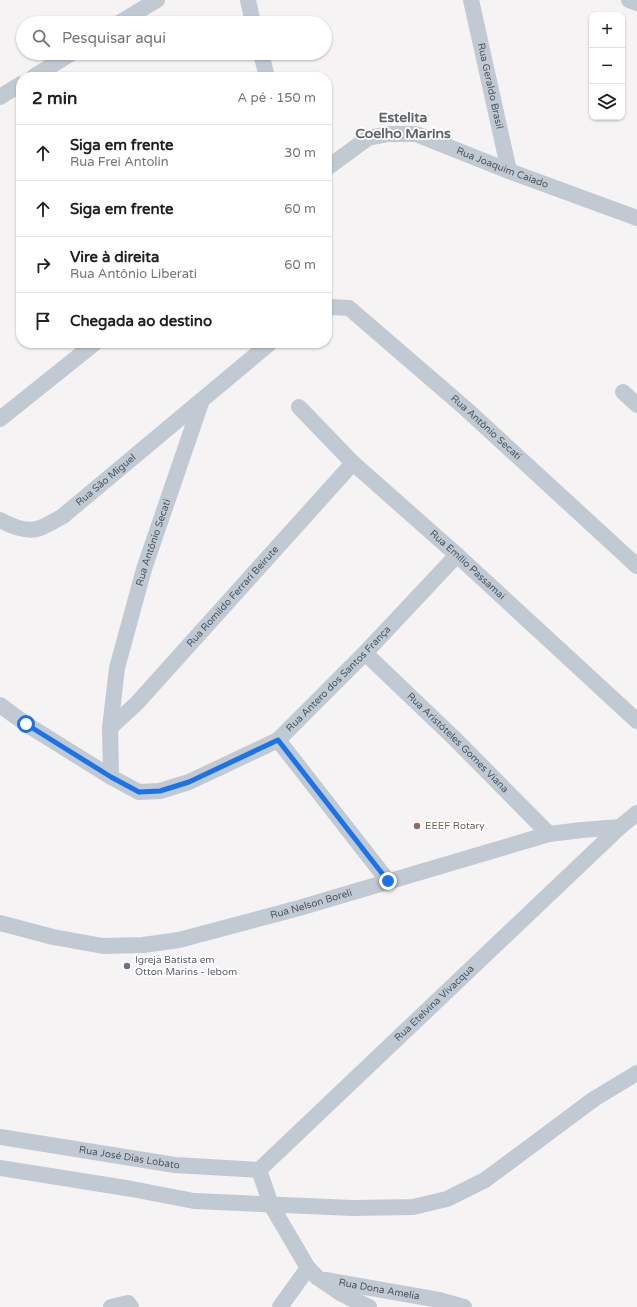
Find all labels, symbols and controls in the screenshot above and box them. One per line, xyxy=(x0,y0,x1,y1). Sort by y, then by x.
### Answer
map controls xyxy=(589,12,625,120)
button: + xyxy=(589,12,625,48)
search box xyxy=(16,16,332,60)
icon: search xyxy=(30,27,52,49)
text: Pesquisar aqui xyxy=(62,29,166,47)
street label: Rua Geraldo Brasil xyxy=(475,42,505,130)
button: − xyxy=(589,48,625,84)
button: layers xyxy=(589,84,625,120)
text: 2 min xyxy=(32,88,77,109)
text: A pé · 150 m xyxy=(237,90,316,106)
district label: Estelita Coelho Marins xyxy=(355,109,451,142)
text: Siga em frente xyxy=(70,136,174,154)
icon: ahead xyxy=(32,142,54,164)
text: 30 m xyxy=(284,145,316,161)
street label: Rua Joaquim Caiado xyxy=(455,145,550,191)
text: Rua Frei Antolin xyxy=(70,154,169,170)
icon: ahead xyxy=(32,198,54,220)
text: Siga em frente xyxy=(70,200,174,218)
text: 60 m xyxy=(284,201,316,217)
text: Vire à direita xyxy=(70,248,159,266)
icon: right xyxy=(32,254,54,276)
text: 60 m xyxy=(284,257,316,273)
text: Rua Antônio Liberati xyxy=(70,266,197,282)
icon: arrive xyxy=(32,310,54,332)
text: Chegada ao destino xyxy=(70,312,212,330)
street label: Rua Antônio Secati xyxy=(448,392,524,463)
street label: Rua São Miguel xyxy=(74,452,138,509)
street label: Rua Antônio Secati xyxy=(134,498,174,587)
street label: Rua Emílio Passamai xyxy=(427,528,508,602)
street label: Rua Romildo Ferrari Beirute xyxy=(184,543,282,650)
street label: Rua Antero dos Santos França xyxy=(284,623,393,734)
street label: Rua Aristóteles Gomes Viana xyxy=(404,690,511,795)
route start xyxy=(17,715,35,733)
place label: EEEF Rotary xyxy=(425,820,485,832)
marker: EEEF Rotary xyxy=(412,821,422,831)
route end xyxy=(379,872,397,890)
street label: Rua Nelson Boreli xyxy=(269,887,354,921)
place label: Igreja Batista em Otton Marins - Iebom xyxy=(135,954,237,978)
marker: Igreja Batista em Otton Marins - Iebom xyxy=(122,961,132,971)
street label: Rua Etelvina Vivacqua xyxy=(392,963,477,1044)
street label: Rua José Dias Lobato xyxy=(78,1144,180,1171)
street label: Rua Dona Amelia xyxy=(338,1277,421,1303)

